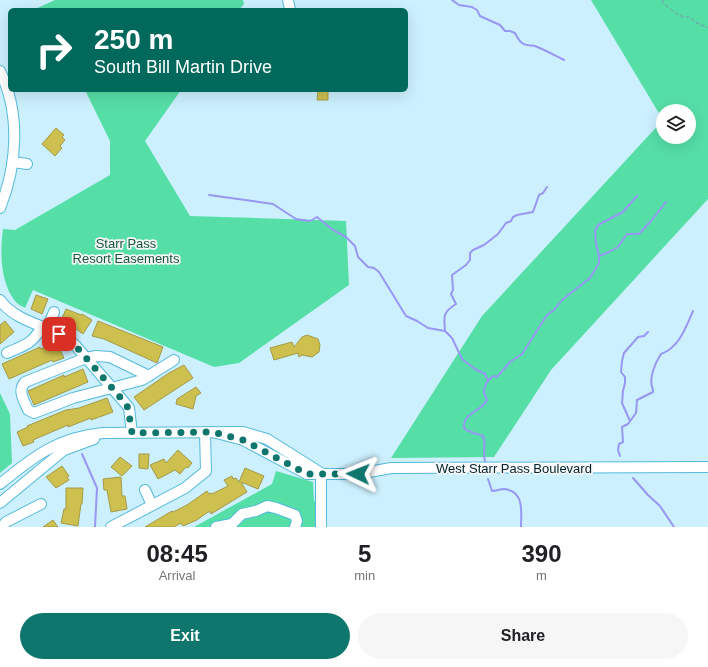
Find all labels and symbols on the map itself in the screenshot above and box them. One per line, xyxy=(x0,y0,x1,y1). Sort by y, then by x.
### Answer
park label: Starr Pass Resort Easements xyxy=(73,236,180,266)
pin xyxy=(42,317,76,351)
position arrow xyxy=(337,453,379,495)
street label: West Starr Pass Boulevard xyxy=(436,461,592,476)

